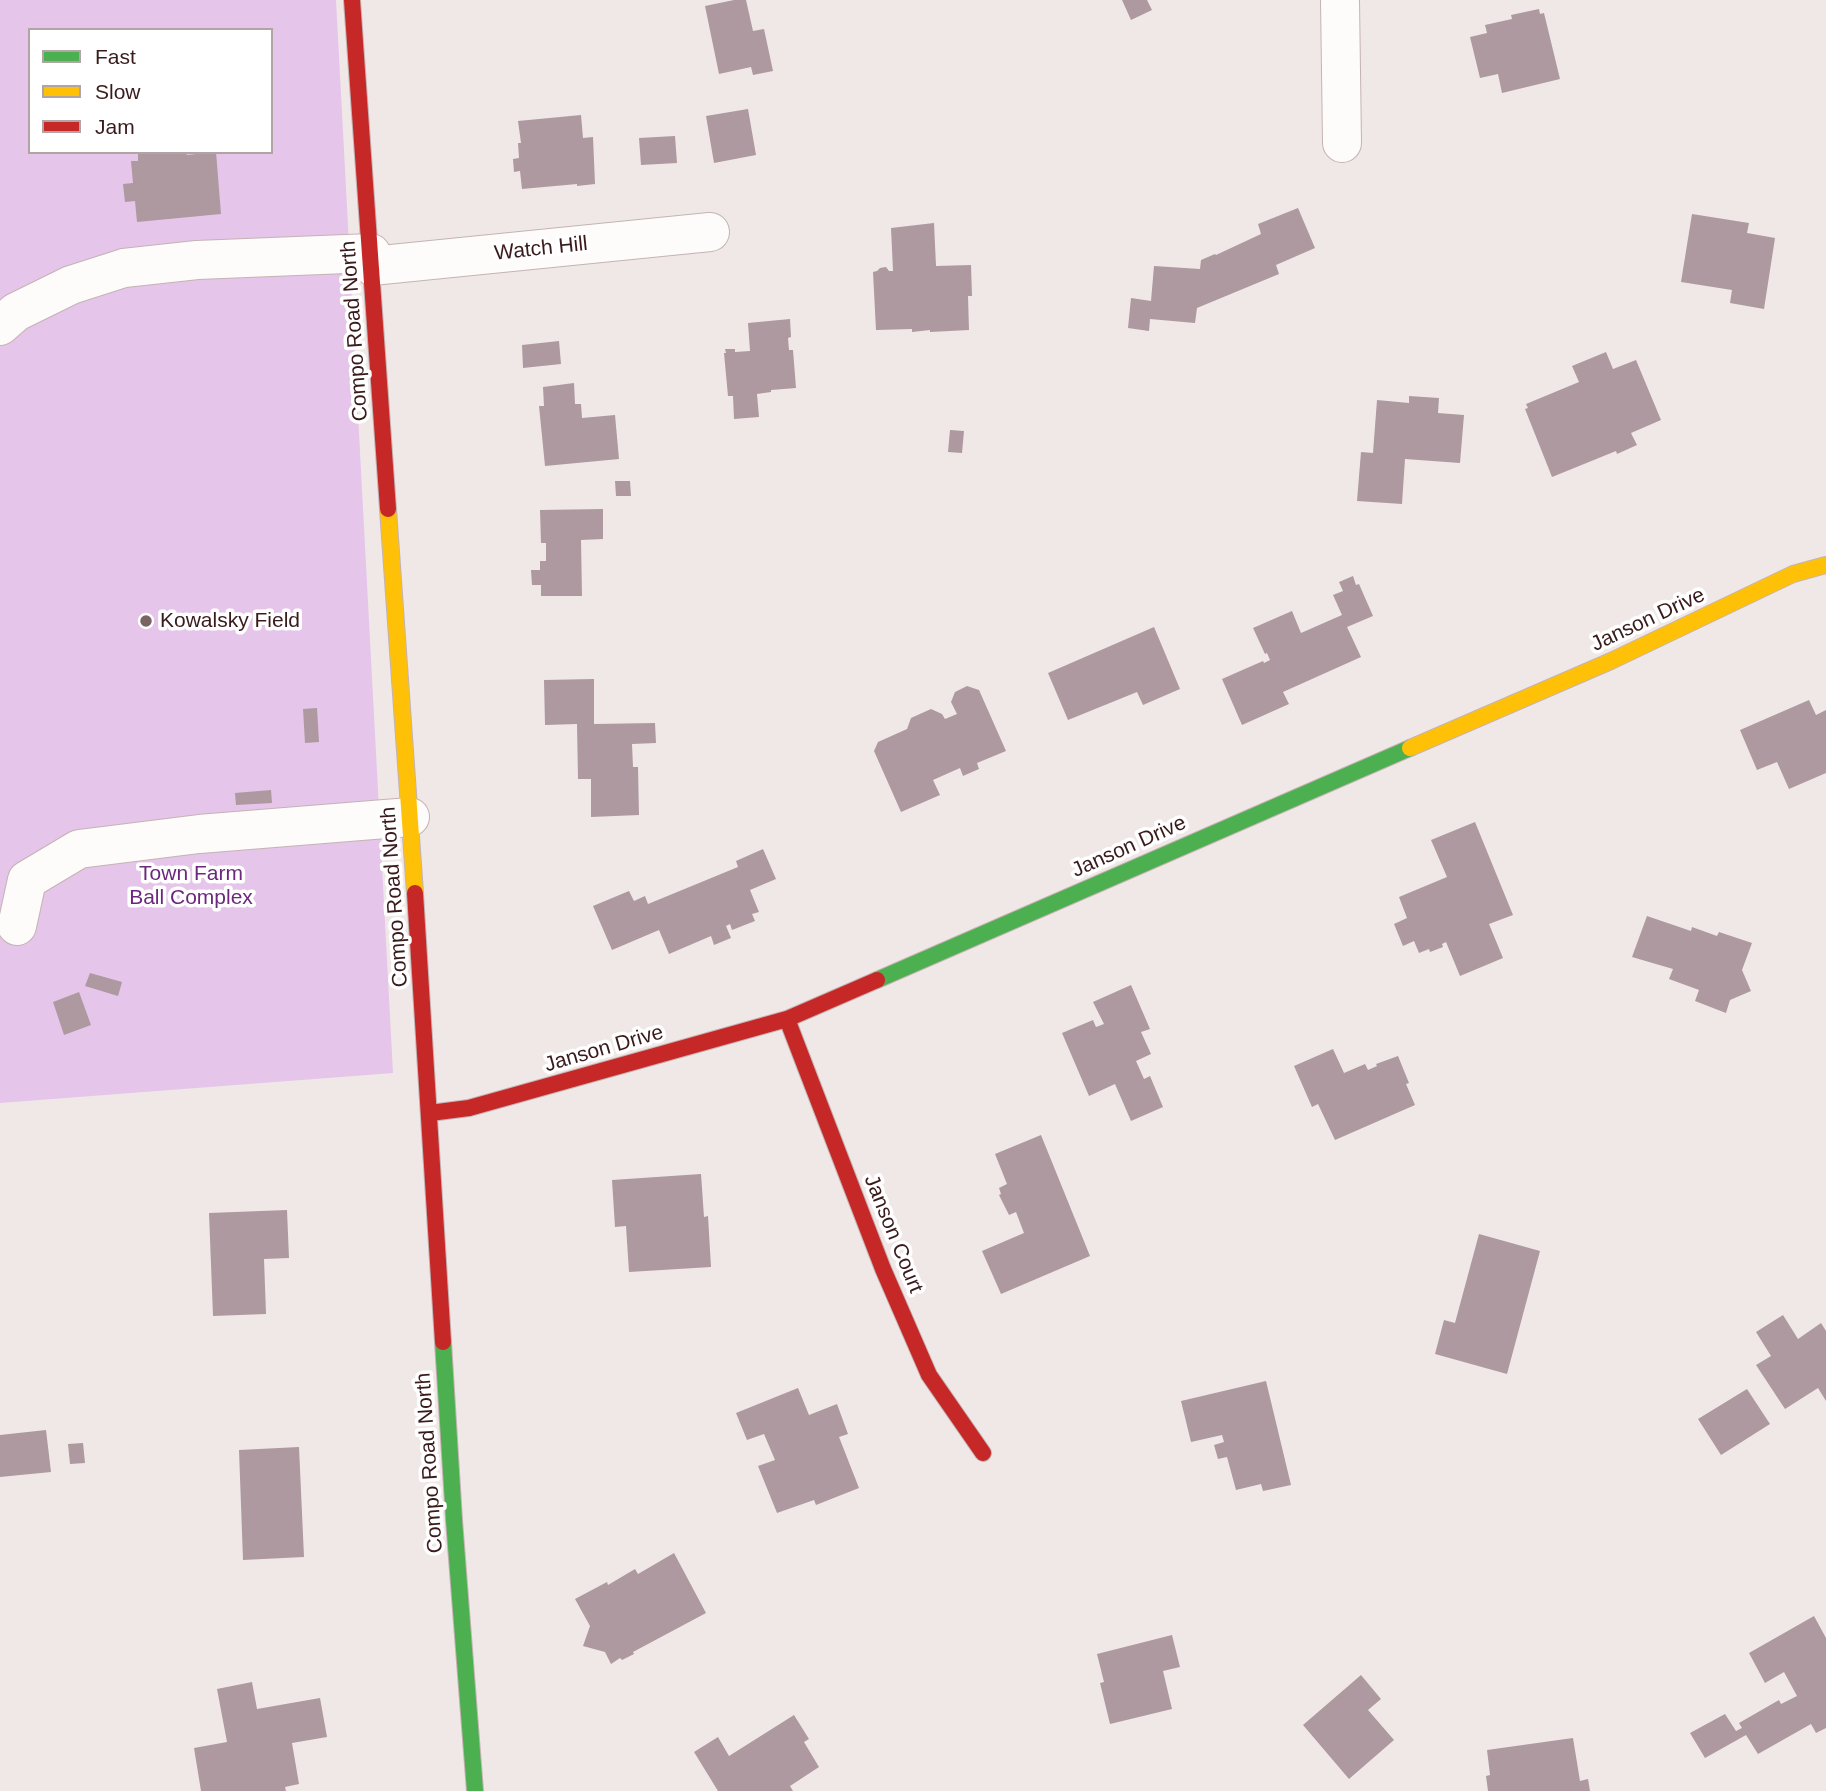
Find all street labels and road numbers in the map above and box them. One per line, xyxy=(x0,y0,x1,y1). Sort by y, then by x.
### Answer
street label: Watch Hill xyxy=(493,232,589,266)
street label: Compo Road North xyxy=(336,240,374,422)
street label: Janson Drive xyxy=(1587,583,1709,657)
street label: Compo Road North xyxy=(376,806,414,988)
street label: Janson Drive xyxy=(1068,811,1190,883)
street label: Janson Drive xyxy=(542,1020,666,1078)
street label: Janson Court xyxy=(858,1171,928,1297)
street label: Compo Road North xyxy=(411,1372,449,1554)

